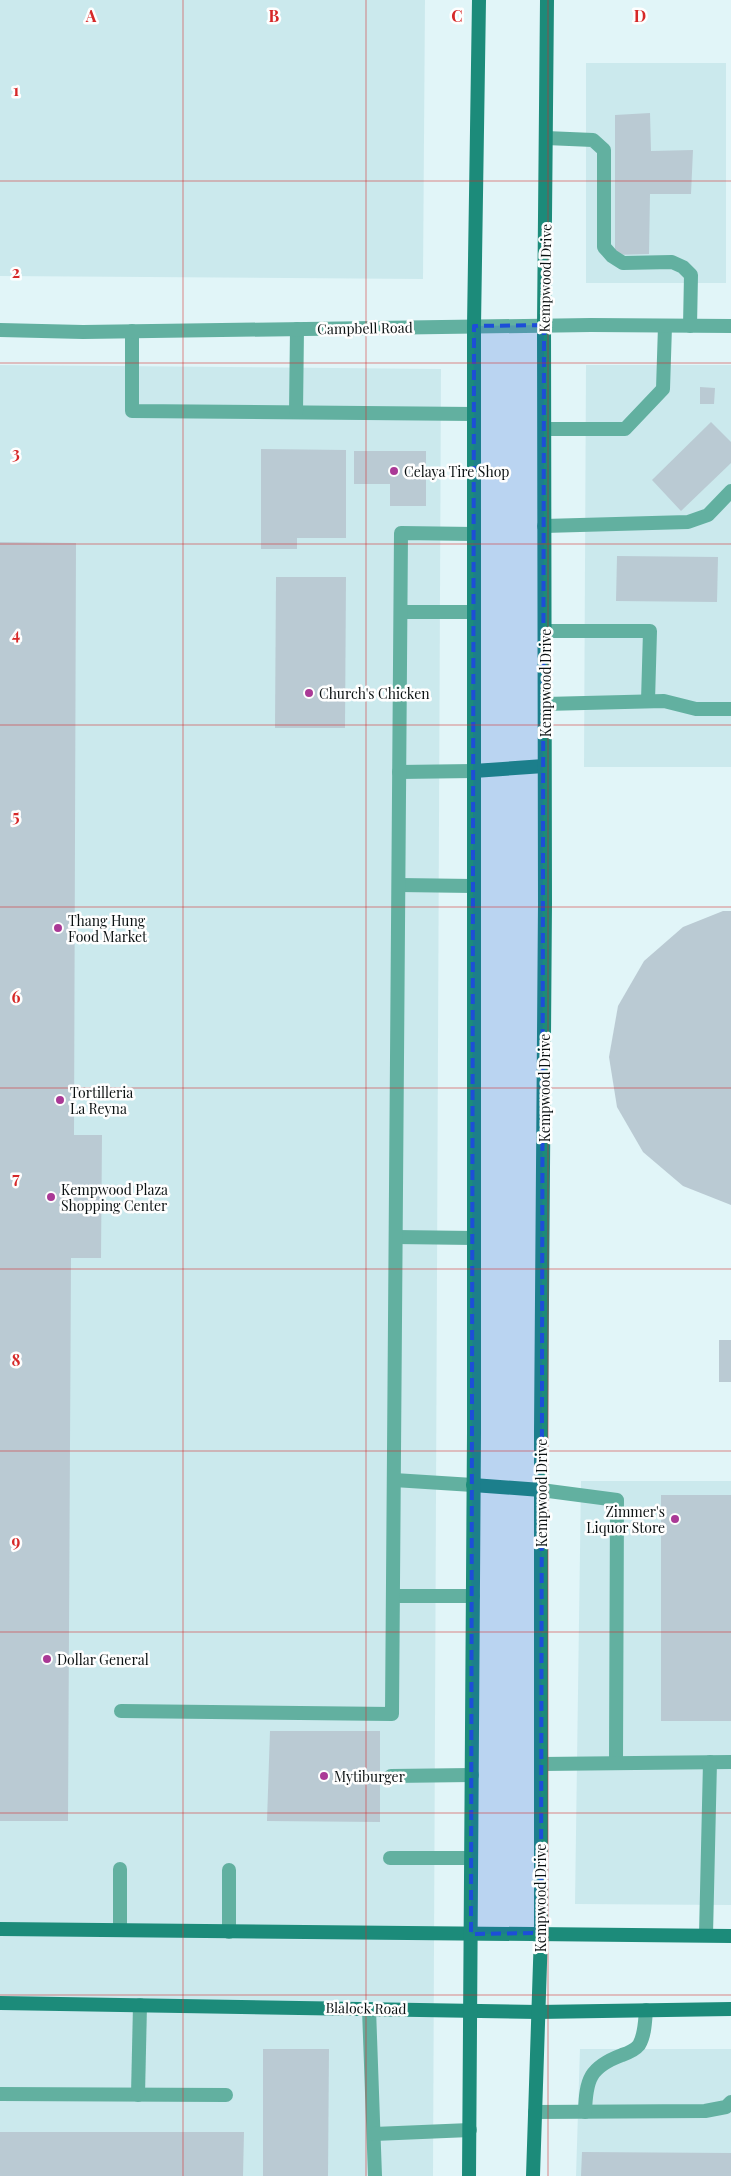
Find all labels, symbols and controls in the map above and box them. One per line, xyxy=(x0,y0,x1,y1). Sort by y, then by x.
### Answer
text: A xyxy=(85,5,97,26)
text: B xyxy=(269,5,280,26)
text: C xyxy=(451,5,463,26)
text: D xyxy=(634,5,646,26)
text: 1 xyxy=(13,79,19,100)
street label: Kempwood Drive xyxy=(535,224,555,332)
text: 2 xyxy=(12,261,20,282)
street label: Campbell Road xyxy=(317,318,413,338)
text: 3 xyxy=(12,442,20,463)
place label: Celaya Tire Shop xyxy=(404,462,509,481)
marker: Celaya Tire Shop xyxy=(388,465,400,477)
text: 4 xyxy=(12,623,20,644)
street label: Kempwood Drive xyxy=(536,629,555,737)
place label: Church's Chicken xyxy=(319,684,430,703)
marker: Church's Chicken xyxy=(303,687,315,699)
text: 5 xyxy=(12,805,20,826)
place label: Thang Hung Food Market xyxy=(68,911,148,946)
marker: Thang Hung Food Market xyxy=(52,922,64,934)
text: 6 xyxy=(12,986,21,1007)
street label: Kempwood Drive xyxy=(535,1034,554,1142)
place label: Tortilleria La Reyna xyxy=(70,1083,133,1118)
marker: Tortilleria La Reyna xyxy=(54,1094,66,1106)
text: 7 xyxy=(12,1167,20,1188)
place label: Kempwood Plaza Shopping Center xyxy=(61,1180,168,1215)
marker: Kempwood Plaza Shopping Center xyxy=(45,1191,57,1203)
text: 8 xyxy=(12,1349,21,1370)
street label: Kempwood Drive xyxy=(532,1439,551,1547)
place label: Zimmer's Liquor Store xyxy=(586,1502,665,1537)
marker: Zimmer's Liquor Store xyxy=(669,1513,681,1525)
text: 9 xyxy=(12,1530,21,1551)
place label: Dollar General xyxy=(57,1650,149,1669)
marker: Dollar General xyxy=(41,1653,53,1665)
place label: Mytiburger xyxy=(334,1767,406,1786)
marker: Mytiburger xyxy=(318,1770,330,1782)
street label: Kempwood Drive xyxy=(531,1844,550,1952)
street label: Blalock Road xyxy=(325,1998,407,2018)

